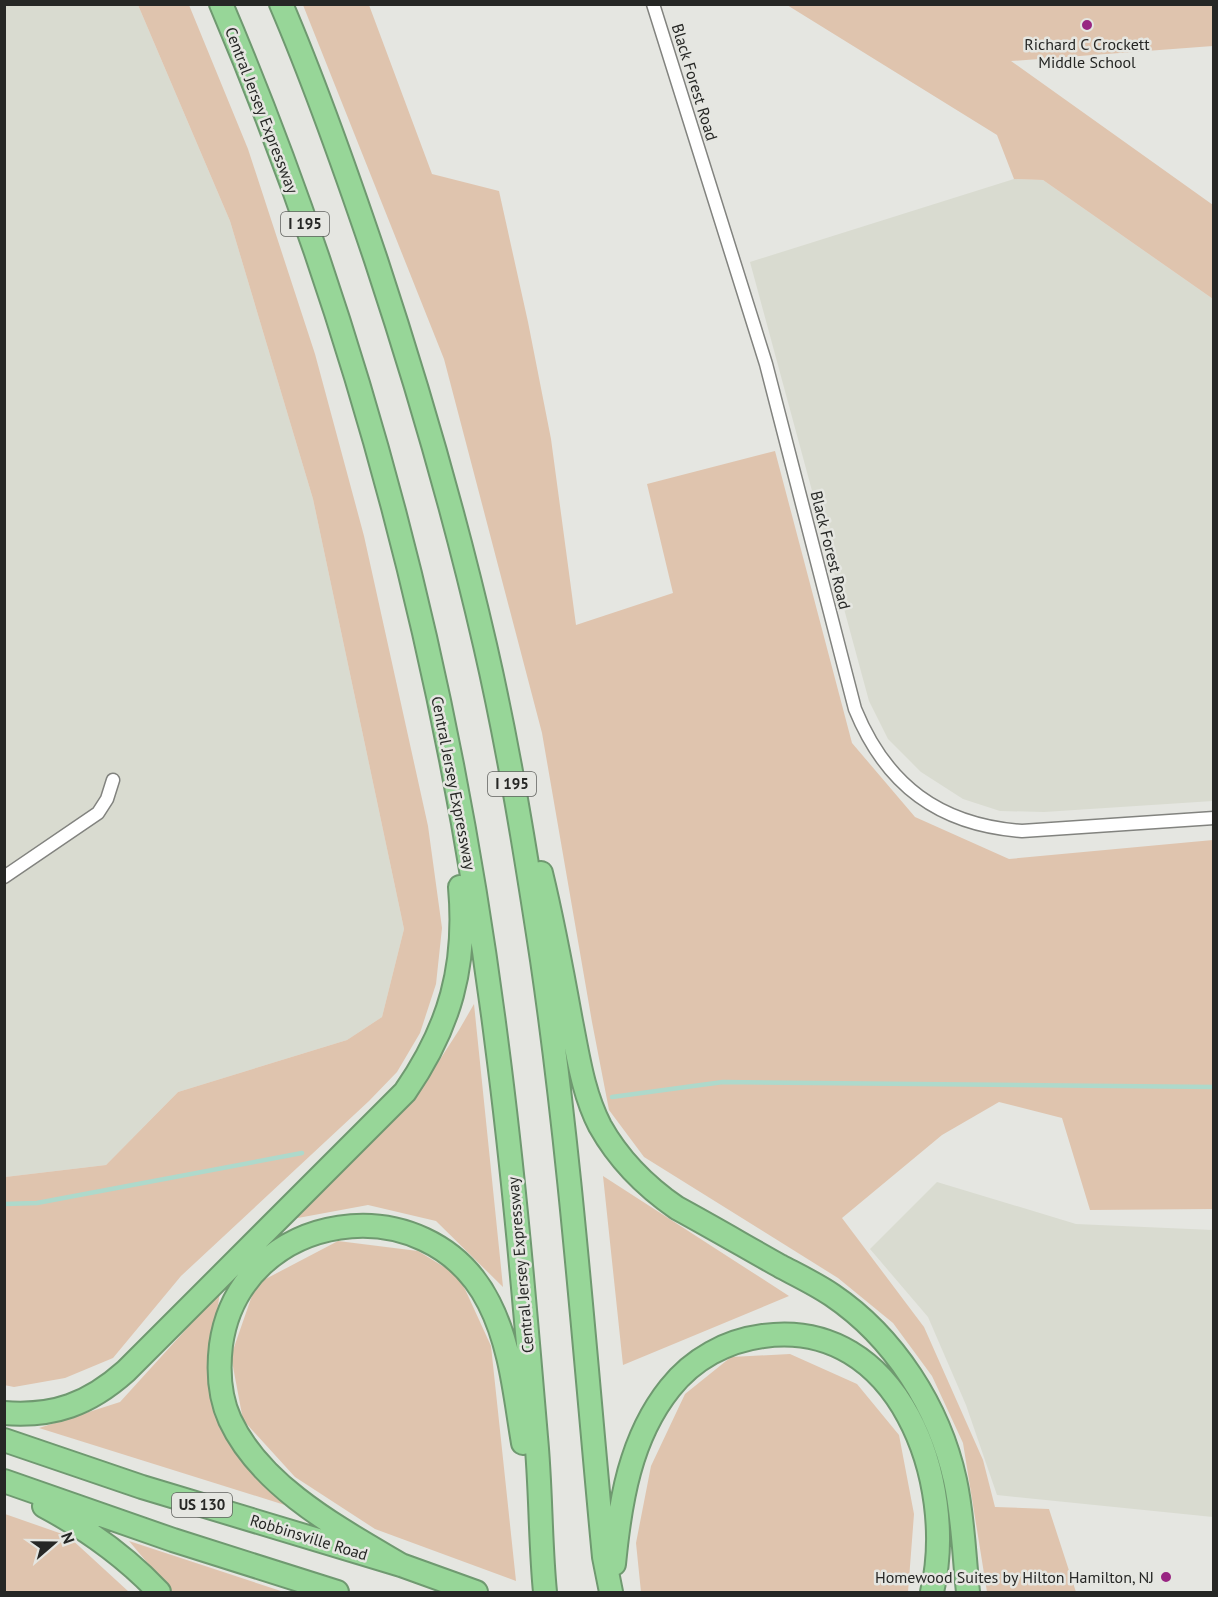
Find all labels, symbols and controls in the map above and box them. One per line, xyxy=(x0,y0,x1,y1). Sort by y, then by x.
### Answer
marker: Richard C Crockett Middle School xyxy=(1080,18,1094,32)
street label: Black Forest Road xyxy=(668,21,722,143)
street label: Central Jersey Expressway xyxy=(221,24,303,197)
place label: Richard C Crockett Middle School xyxy=(1024,34,1150,72)
road number: I 195 xyxy=(281,212,329,236)
street label: Black Forest Road xyxy=(807,489,855,611)
street label: Central Jersey Expressway xyxy=(427,694,481,872)
road number: I 195 xyxy=(488,772,536,796)
street label: Central Jersey Expressway xyxy=(502,1176,538,1354)
road number: US 130 xyxy=(172,1493,232,1517)
street label: Robbinsville Road xyxy=(248,1510,370,1564)
north arrow xyxy=(24,1513,84,1573)
text: N xyxy=(57,1530,79,1546)
place label: Homewood Suites by Hilton Hamilton, NJ xyxy=(875,1567,1154,1587)
marker: Homewood Suites by Hilton Hamilton, NJ xyxy=(1159,1570,1173,1584)

